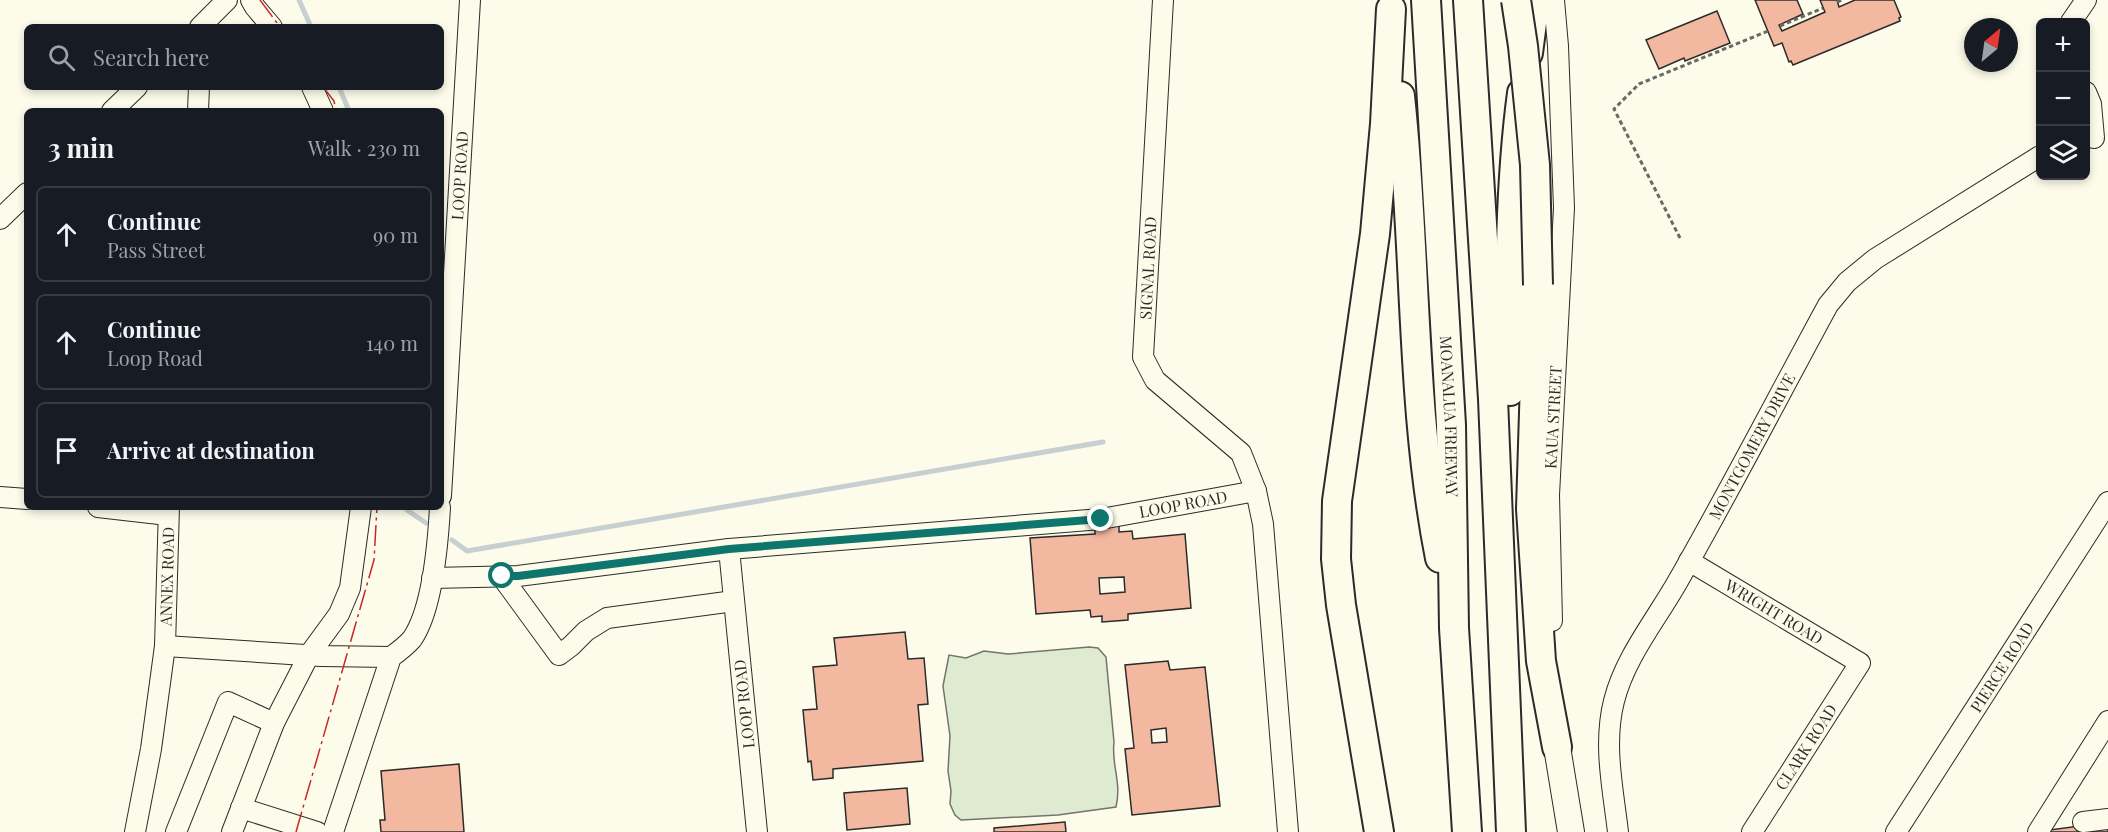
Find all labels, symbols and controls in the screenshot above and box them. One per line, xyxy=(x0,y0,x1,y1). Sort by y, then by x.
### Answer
north arrow xyxy=(1964,18,2018,72)
map controls xyxy=(2036,18,2090,180)
button: + xyxy=(2036,18,2090,72)
search box xyxy=(24,24,444,90)
icon: search xyxy=(45,41,78,74)
text: Search here xyxy=(93,42,209,72)
button: − xyxy=(2036,72,2090,126)
button: layers xyxy=(2036,126,2090,180)
text: 3 min xyxy=(48,130,114,165)
street label: LOOP ROAD xyxy=(446,130,472,221)
text: Walk · 230 m xyxy=(308,134,420,161)
text: Continue xyxy=(107,206,201,236)
street label: SIGNAL ROAD xyxy=(1134,216,1161,320)
icon: ahead xyxy=(50,218,83,251)
text: 90 m xyxy=(373,221,418,248)
text: Pass Street xyxy=(107,236,205,263)
text: Continue xyxy=(107,314,201,344)
icon: ahead xyxy=(50,326,83,359)
text: 140 m xyxy=(366,329,418,356)
street label: MOANALUA FREEWAY xyxy=(1436,335,1463,498)
text: Loop Road xyxy=(107,344,203,371)
street label: KAUA STREET xyxy=(1539,365,1566,469)
street label: MONTGOMERY DRIVE xyxy=(1704,369,1799,523)
icon: arrive xyxy=(50,434,83,467)
text: Arrive at destination xyxy=(107,435,315,465)
street label: LOOP ROAD xyxy=(1137,485,1229,522)
route end xyxy=(1087,505,1113,531)
street label: ANNEX ROAD xyxy=(155,527,178,627)
route start xyxy=(488,562,514,588)
street label: WRIGHT ROAD xyxy=(1721,573,1827,649)
street label: PIERCE ROAD xyxy=(1965,618,2038,716)
street label: LOOP ROAD xyxy=(728,659,759,750)
street label: CLARK ROAD xyxy=(1770,700,1841,794)

